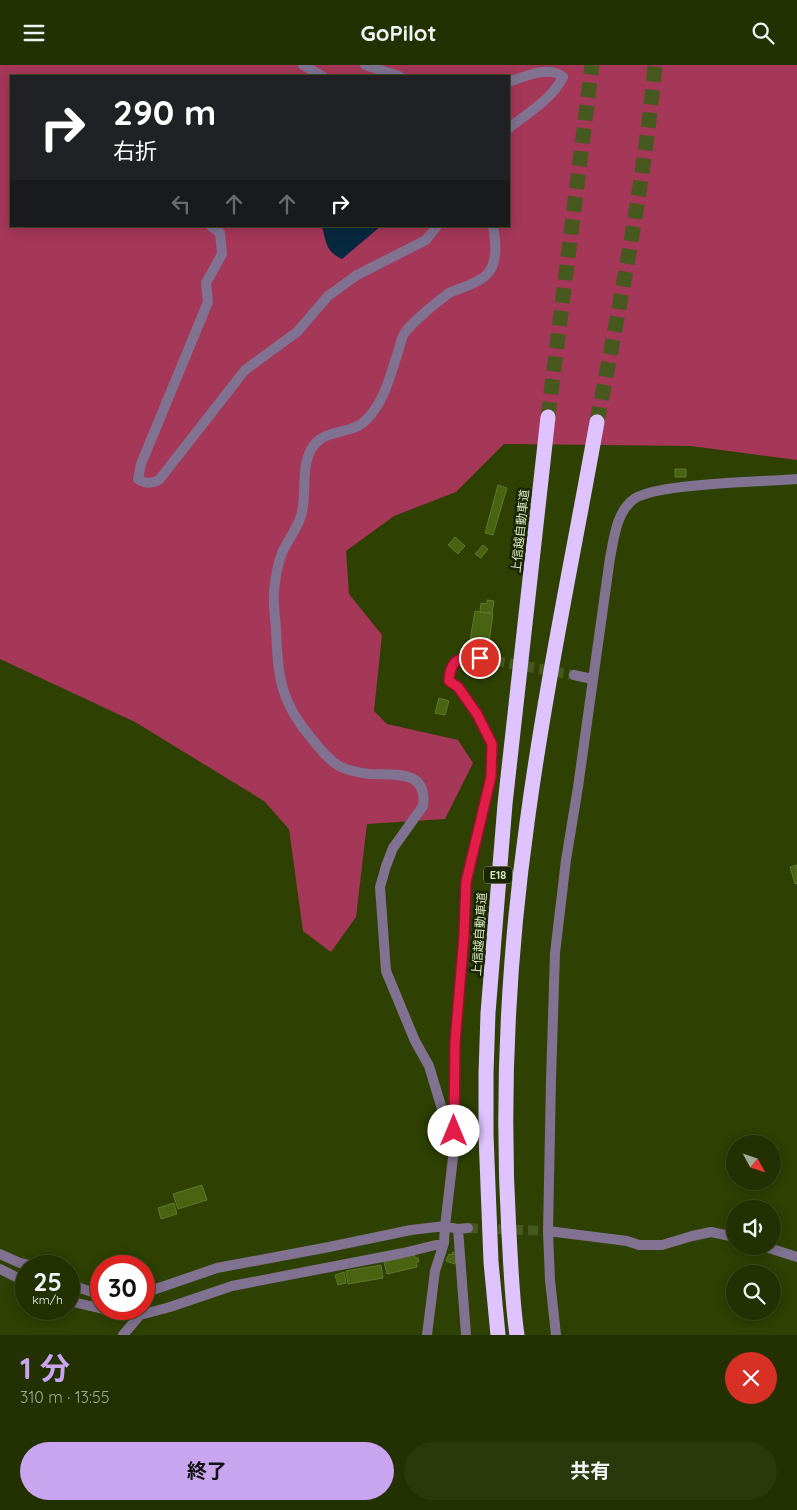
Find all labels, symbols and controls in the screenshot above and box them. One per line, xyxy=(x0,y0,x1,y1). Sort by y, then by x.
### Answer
icon: menu xyxy=(20,19,48,47)
text: GoPilot xyxy=(361,19,436,47)
icon: search xyxy=(749,19,777,47)
text: 290 m xyxy=(113,90,216,134)
icon: right xyxy=(30,95,95,160)
text: 右折 xyxy=(113,137,157,165)
icon: left xyxy=(167,190,195,218)
icon: ahead xyxy=(220,190,248,218)
icon: ahead xyxy=(273,190,301,218)
icon: right xyxy=(326,190,354,218)
street label: 上信越自動車道 xyxy=(508,488,532,574)
pin xyxy=(459,637,501,679)
icon: arrive xyxy=(466,644,494,672)
road number: E18 xyxy=(484,867,512,883)
street label: 上信越自動車道 xyxy=(469,892,489,976)
position arrow xyxy=(427,1104,479,1156)
north arrow xyxy=(726,1135,781,1190)
map controls xyxy=(726,1135,781,1320)
button: sound xyxy=(726,1200,781,1255)
speed limit sign: 30 xyxy=(90,1255,155,1320)
button: search xyxy=(726,1265,781,1320)
text: 25 xyxy=(33,1266,62,1297)
text: km/h xyxy=(32,1292,63,1307)
text: 1 分 xyxy=(20,1349,70,1387)
button: close xyxy=(725,1352,777,1404)
text: 310 m · 13:55 xyxy=(20,1387,109,1407)
button: 終了 xyxy=(20,1442,394,1500)
button: 共有 xyxy=(404,1442,777,1500)

